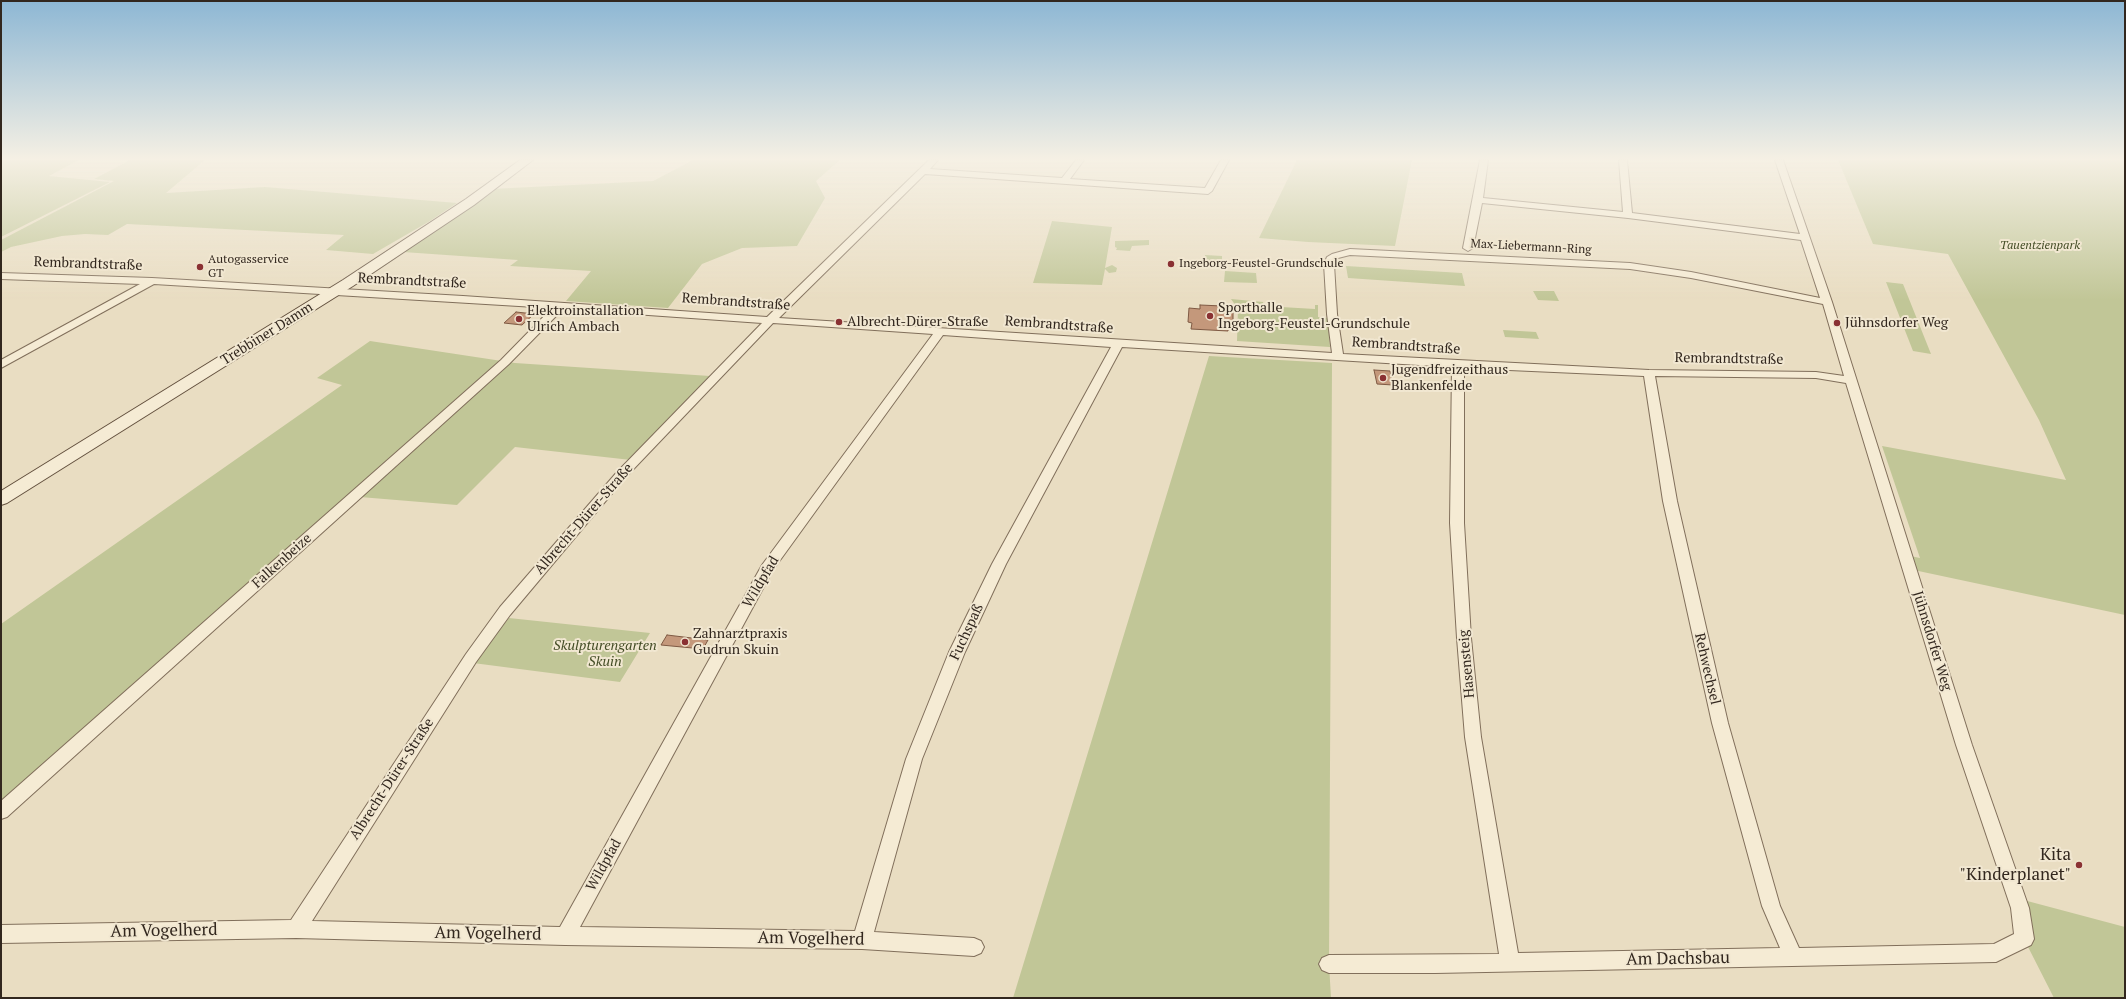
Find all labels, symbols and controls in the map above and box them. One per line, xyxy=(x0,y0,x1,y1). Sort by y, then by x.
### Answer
street label: Max-Liebermann-Ring xyxy=(1470,237,1592,257)
park label: Tauentzienpark xyxy=(2000,239,2080,253)
place label: Autogasservice GT xyxy=(208,253,289,281)
street label: Rembrandtstraße xyxy=(33,254,143,274)
place label: Ingeborg-Feustel-Grundschule xyxy=(1179,257,1344,271)
marker: Ingeborg-Feustel-Grundschule xyxy=(1166,259,1176,269)
marker: Autogasservice GT xyxy=(195,262,205,272)
street label: Rembrandtstraße xyxy=(357,270,467,292)
street label: Rembrandtstraße xyxy=(681,290,791,314)
street label: Trebbiner Damm xyxy=(218,299,316,369)
place label: Sporthalle Ingeborg-Feustel-Grundschule xyxy=(1218,300,1410,332)
place label: Elektroinstallation Ulrich Ambach xyxy=(527,303,644,336)
marker: Sporthalle Ingeborg-Feustel-Grundschule xyxy=(1205,311,1215,321)
street label: Rembrandtstraße xyxy=(1004,313,1114,337)
marker: Elektroinstallation Ulrich Ambach xyxy=(514,314,524,324)
place label: Albrecht-Dürer-Straße xyxy=(847,314,988,330)
place label: Jühnsdorfer Weg xyxy=(1845,315,1948,331)
marker: Albrecht-Dürer-Straße xyxy=(834,317,844,327)
marker: Jühnsdorfer Weg xyxy=(1832,318,1842,328)
street label: Rembrandtstraße xyxy=(1351,334,1461,358)
street label: Rembrandtstraße xyxy=(1674,350,1784,368)
place label: Jugendfreizeithaus Blankenfelde xyxy=(1391,362,1508,394)
marker: Jugendfreizeithaus Blankenfelde xyxy=(1378,373,1388,383)
street label: Albrecht-Dürer-Straße xyxy=(531,460,637,578)
street label: Falkenbeize xyxy=(249,530,315,592)
street label: Wildpfad xyxy=(739,553,783,611)
street label: Jühnsdorfer Weg xyxy=(1909,589,1955,693)
street label: Fuchspaß xyxy=(947,601,987,663)
place label: Zahnarztpraxis Gudrun Skuin xyxy=(693,626,788,658)
street label: Hasensteig xyxy=(1456,629,1478,699)
street label: Rehwechsel xyxy=(1691,632,1723,706)
marker: Zahnarztpraxis Gudrun Skuin xyxy=(680,637,690,647)
park label: Skulpturengarten Skuin xyxy=(553,638,657,670)
street label: Albrecht-Dürer-Straße xyxy=(346,715,438,843)
street label: Wildpfad xyxy=(583,836,625,894)
place label: Kita "Kinderplanet" xyxy=(1959,845,2071,885)
marker: Kita "Kinderplanet" xyxy=(2074,860,2084,870)
street label: Am Vogelherd xyxy=(110,920,218,942)
street label: Am Vogelherd xyxy=(434,923,542,945)
street label: Am Vogelherd xyxy=(757,928,865,950)
street label: Am Dachsbau xyxy=(1626,948,1730,970)

